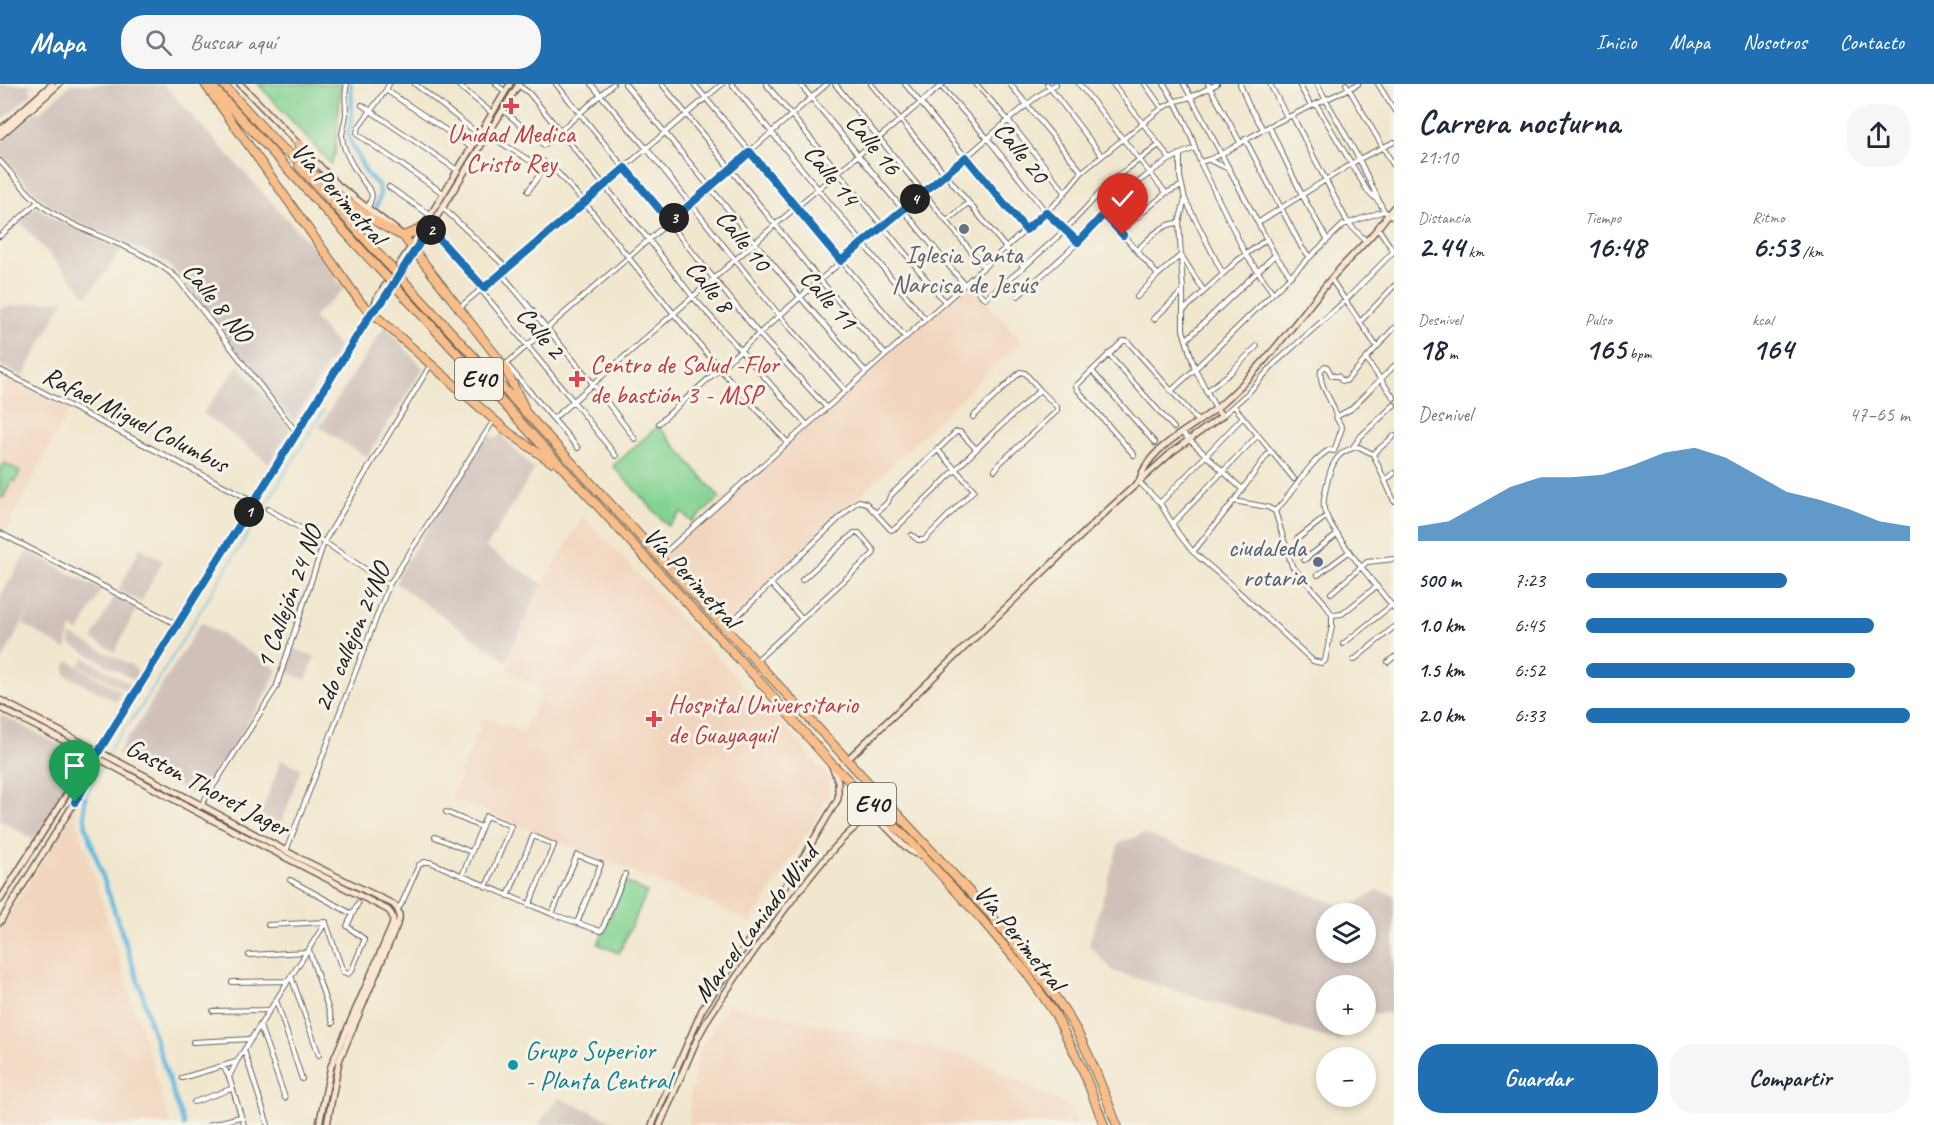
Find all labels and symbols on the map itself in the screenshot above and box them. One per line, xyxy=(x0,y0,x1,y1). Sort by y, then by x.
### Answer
marker: Unidad Medica Cristo Rey xyxy=(502,97,520,115)
street label: Calle 16 xyxy=(839,107,909,183)
street label: Calle 20 xyxy=(987,115,1058,192)
place label: Unidad Medica Cristo Rey xyxy=(447,117,577,180)
street label: Vía Perimetral xyxy=(284,135,397,255)
street label: Calle 14 xyxy=(797,138,868,215)
pin xyxy=(1097,173,1148,235)
pin: 4 xyxy=(900,184,930,214)
pin: 3 xyxy=(659,203,689,233)
street label: Calle 10 xyxy=(709,203,780,280)
pin: 2 xyxy=(416,215,446,245)
marker: Iglesia Santa Narcisa de Jesús xyxy=(957,222,971,236)
place label: Iglesia Santa Narcisa de Jesús xyxy=(892,238,1039,301)
street label: Calle 8 xyxy=(678,253,742,321)
street label: Calle 8 NO xyxy=(175,256,262,351)
street label: Calle 11 xyxy=(793,262,865,338)
street label: Calle 2 xyxy=(509,299,574,367)
place label: Centro de Salud -Flor de bastión 3 - MSP xyxy=(590,348,780,411)
street label: Rafael Miguel Columbus xyxy=(37,358,236,481)
road number: E40 xyxy=(455,358,503,400)
marker: Centro de Salud -Flor de bastión 3 - MSP xyxy=(568,370,586,388)
pin: 1 xyxy=(234,497,264,527)
street label: 1 Callejón 24 NO xyxy=(247,518,331,673)
street label: Vía Perimetral xyxy=(636,520,750,638)
place label: ciudaleda rotaria xyxy=(1228,531,1308,594)
street label: 2do callejon 24NO xyxy=(305,555,399,717)
marker: ciudaleda rotaria xyxy=(1311,555,1325,569)
place label: Hospital Universitario de Guayaquil xyxy=(668,688,860,751)
marker: Hospital Universitario de Guayaquil xyxy=(645,710,663,728)
street label: Gaston Thoret Jager xyxy=(120,731,297,845)
pin xyxy=(49,740,100,802)
road number: E40 xyxy=(848,783,896,825)
street label: Marcel Laniado Wind xyxy=(686,835,828,1008)
street label: Vía Perimetral xyxy=(967,878,1075,1001)
place label: Grupo Superior - Planta Central xyxy=(525,1034,676,1097)
marker: Grupo Superior - Planta Central xyxy=(506,1058,520,1072)

